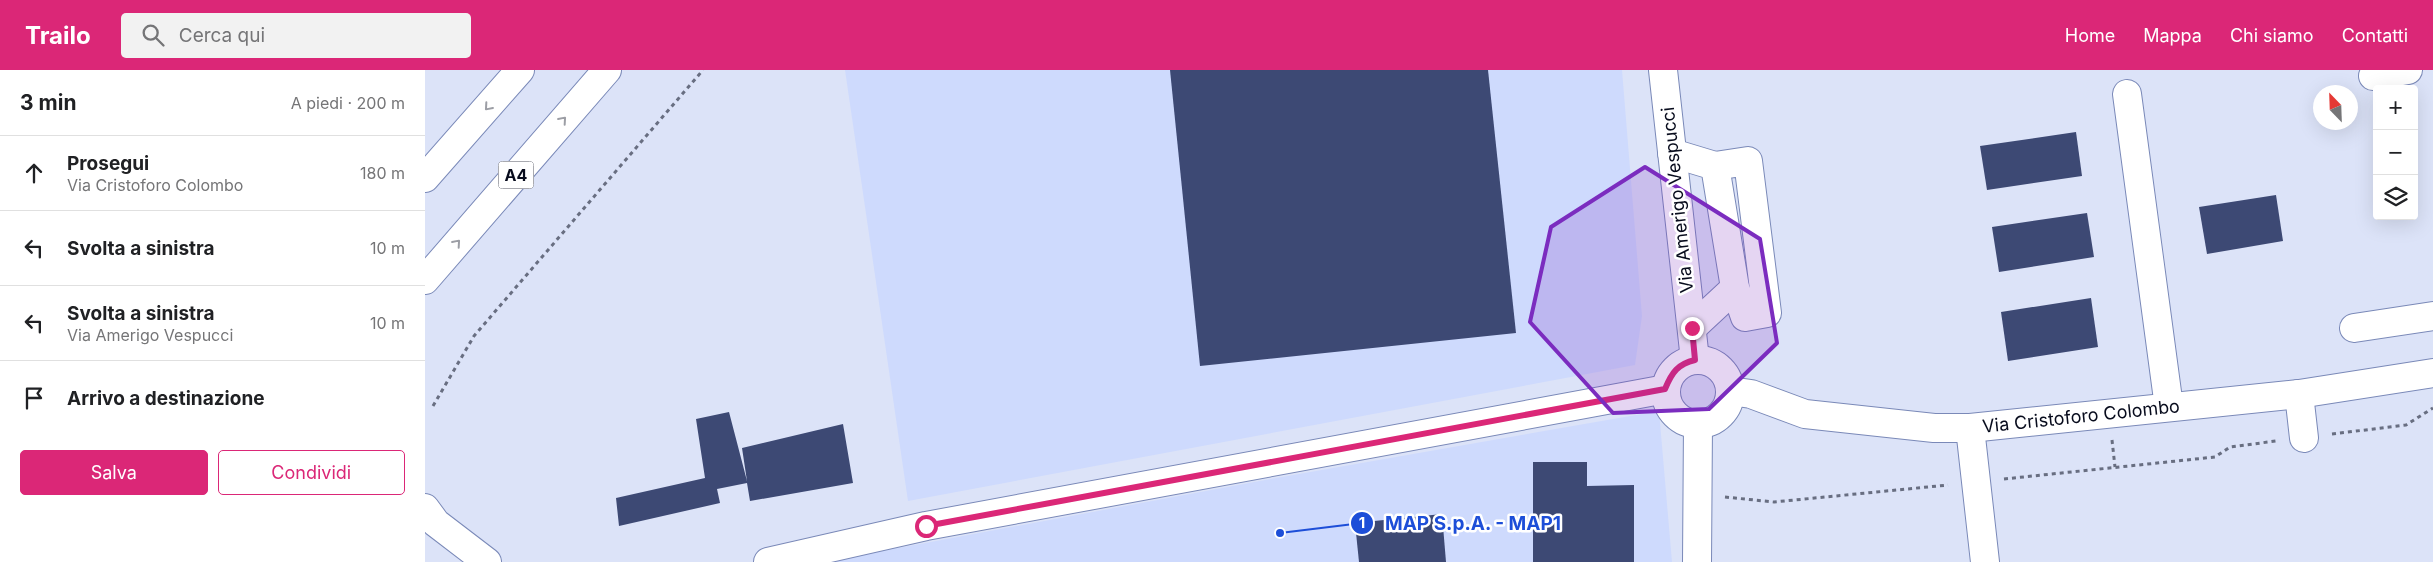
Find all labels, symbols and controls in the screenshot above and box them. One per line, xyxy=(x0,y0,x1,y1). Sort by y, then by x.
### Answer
search box xyxy=(121,13,471,58)
text: Trailo xyxy=(25,21,91,50)
icon: search xyxy=(139,21,167,49)
text: Cerca qui xyxy=(179,24,265,47)
text: Home xyxy=(2065,25,2115,46)
text: Mappa xyxy=(2143,25,2202,46)
text: Chi siamo xyxy=(2230,25,2314,46)
text: Contatti xyxy=(2342,25,2408,46)
north arrow xyxy=(2313,85,2358,130)
map controls xyxy=(2373,85,2418,220)
button: + xyxy=(2373,85,2418,130)
text: 3 min xyxy=(20,90,76,115)
text: A piedi · 200 m xyxy=(291,93,405,113)
one-way arrow xyxy=(484,101,493,110)
street label: Via Amerigo Vespucci xyxy=(1657,106,1697,294)
one-way arrow xyxy=(557,117,566,126)
button: − xyxy=(2373,130,2418,175)
text: Prosegui xyxy=(67,152,149,175)
icon: ahead xyxy=(20,159,48,187)
road number: A4 xyxy=(499,162,533,188)
text: 180 m xyxy=(360,163,405,183)
text: Via Cristoforo Colombo xyxy=(67,175,243,195)
button: layers xyxy=(2373,175,2418,220)
icon: left xyxy=(20,234,48,262)
text: Svolta a sinistra xyxy=(67,237,215,260)
text: 10 m xyxy=(370,238,405,258)
one-way arrow xyxy=(451,240,460,249)
text: Svolta a sinistra xyxy=(67,302,215,325)
icon: left xyxy=(20,309,48,337)
text: 10 m xyxy=(370,313,405,333)
route end xyxy=(1681,317,1704,340)
text: Via Amerigo Vespucci xyxy=(67,325,233,345)
icon: arrive xyxy=(20,384,48,412)
text: Arrivo a destinazione xyxy=(67,387,265,410)
street label: Via Cristoforo Colombo xyxy=(1981,395,2181,437)
button: Salva xyxy=(20,450,208,495)
button: Condividi xyxy=(218,450,405,495)
callout: MAP S.p.A. - MAP1 xyxy=(1350,506,1572,540)
text: MAP S.p.A. - MAP1 xyxy=(1385,512,1561,535)
text: 1 xyxy=(1359,513,1365,532)
route start xyxy=(915,515,938,538)

